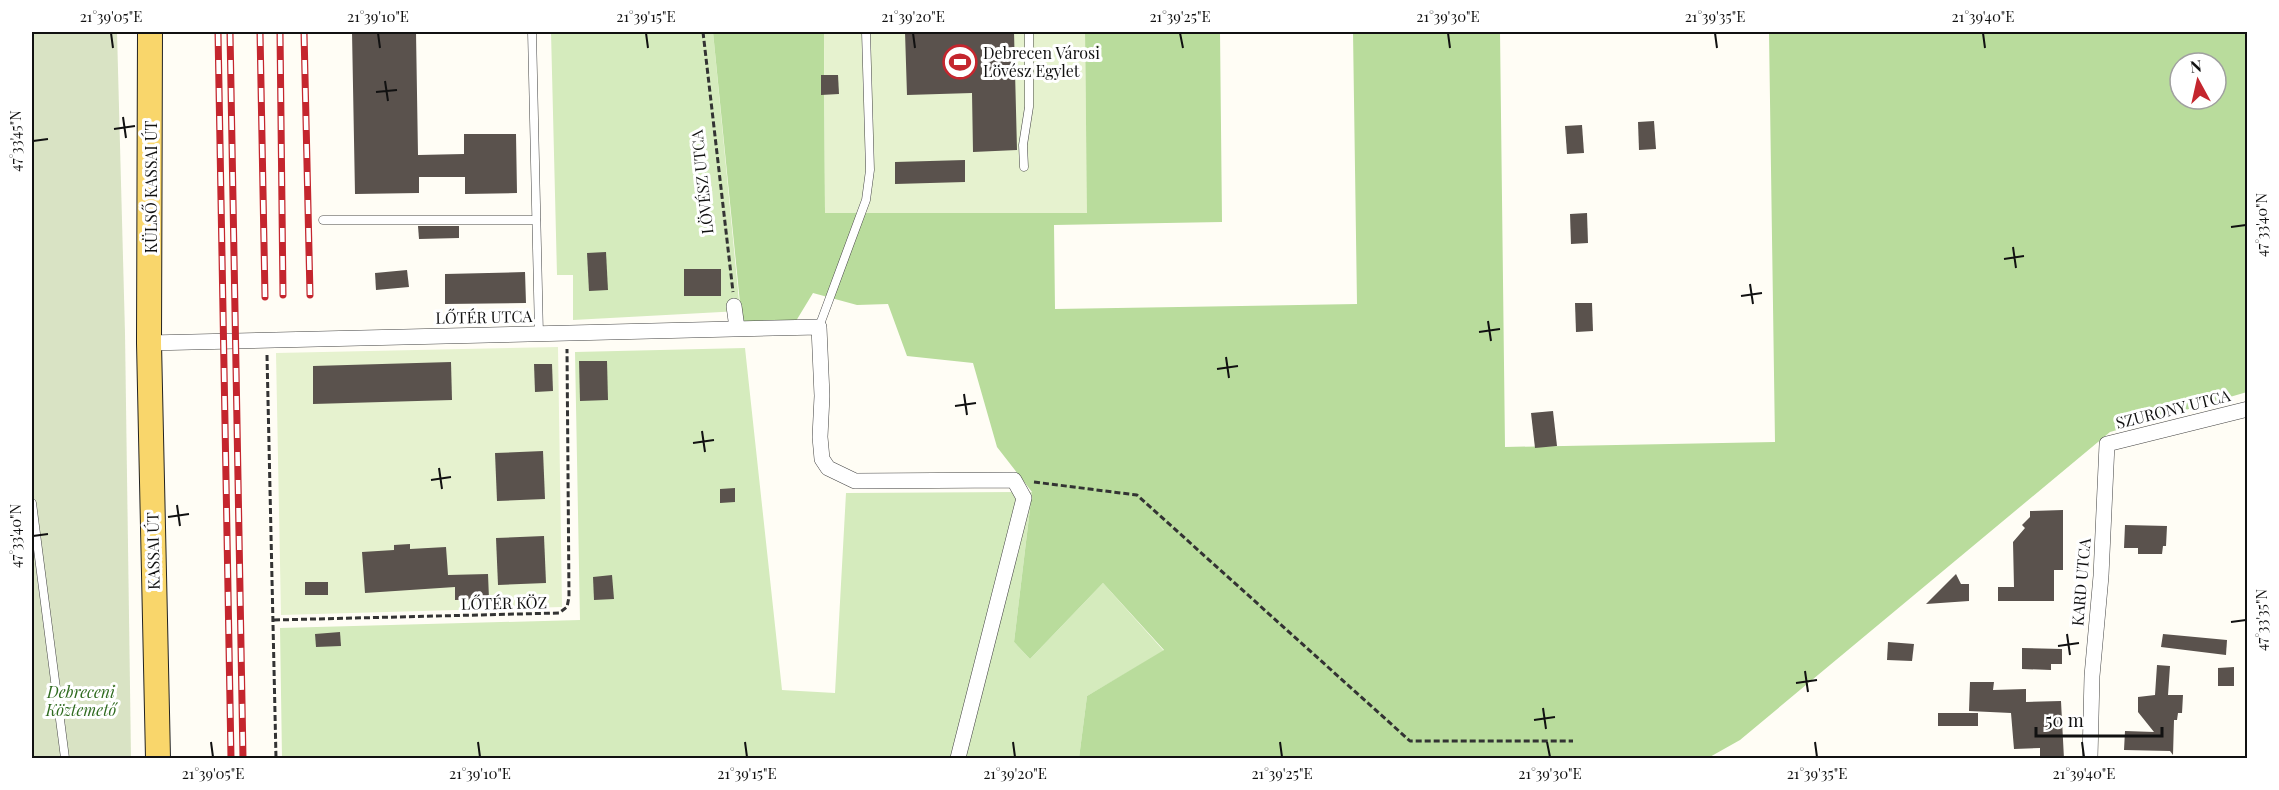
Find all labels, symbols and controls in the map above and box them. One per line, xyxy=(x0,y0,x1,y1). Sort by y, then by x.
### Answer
text: 21°39'05"E xyxy=(80,6,142,26)
text: 21°39'10"E xyxy=(347,6,409,26)
text: 21°39'15"E xyxy=(616,6,676,26)
text: 21°39'20"E xyxy=(881,6,945,26)
text: 21°39'25"E xyxy=(1149,6,1211,26)
text: 21°39'30"E xyxy=(1416,6,1480,26)
text: 21°39'35"E xyxy=(1685,6,1745,26)
text: 21°39'40"E xyxy=(1952,6,2014,26)
place label: Debrecen Városi Lövész Egylet xyxy=(983,42,1100,81)
sports icon: Debrecen Városi Lövész Egylet xyxy=(942,44,978,80)
north arrow xyxy=(2168,51,2228,111)
text: N xyxy=(2189,54,2203,77)
text: 47°33'45"N xyxy=(5,110,25,172)
street label: KÜLSŐ KASSAI ÚT xyxy=(140,120,161,254)
street label: LÖVÉSZ UTCA xyxy=(685,128,717,235)
text: 47°33'40"N xyxy=(2251,193,2271,257)
street label: LŐTÉR UTCA xyxy=(435,305,534,328)
street label: SZURONY UTCA xyxy=(2113,384,2233,433)
text: 47°33'40"N xyxy=(5,504,25,568)
street label: KASSAI ÚT xyxy=(141,512,164,590)
street label: KARD UTCA xyxy=(2066,536,2095,627)
text: 47°33'35"N xyxy=(2251,589,2271,651)
street label: LŐTÉR KÖZ xyxy=(461,591,547,614)
park label: Debreceni Köztemető xyxy=(45,681,119,720)
scale bar xyxy=(2036,700,2162,738)
text: 50 m xyxy=(2045,708,2084,732)
text: 21°39'05"E xyxy=(182,763,244,783)
text: 21°39'10"E xyxy=(449,763,511,783)
text: 21°39'15"E xyxy=(717,763,777,783)
text: 21°39'20"E xyxy=(983,763,1047,783)
text: 21°39'25"E xyxy=(1251,763,1313,783)
text: 21°39'30"E xyxy=(1518,763,1582,783)
text: 21°39'35"E xyxy=(1787,763,1847,783)
text: 21°39'40"E xyxy=(2053,763,2115,783)

